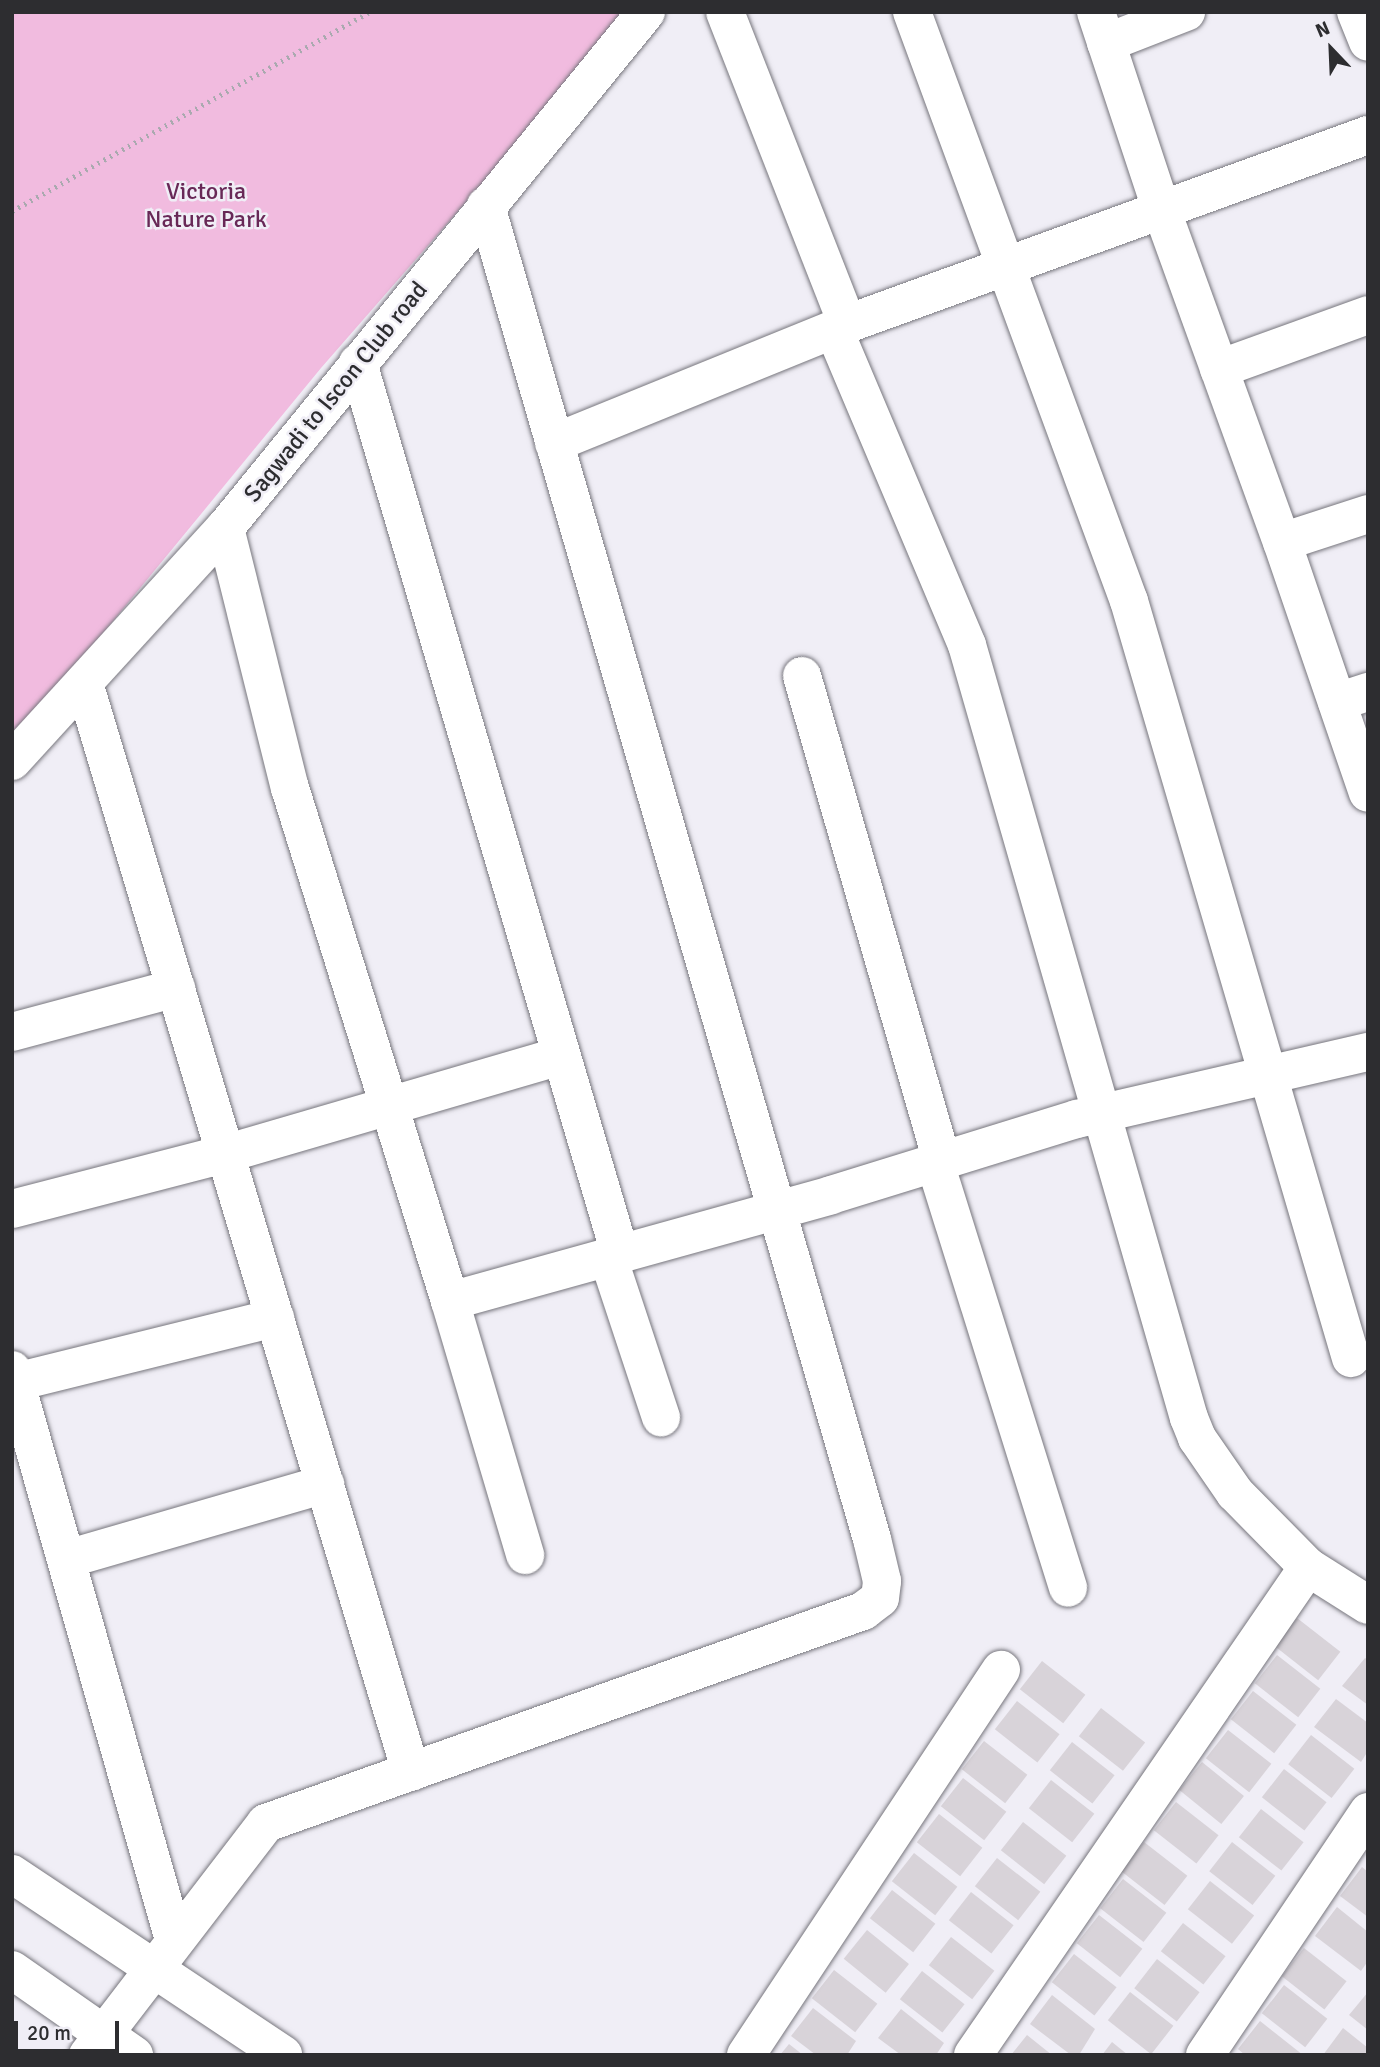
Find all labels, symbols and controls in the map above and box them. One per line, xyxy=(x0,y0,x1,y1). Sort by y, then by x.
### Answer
north arrow xyxy=(1296,14,1366,84)
text: N xyxy=(1312,16,1334,43)
park label: Victoria Nature Park xyxy=(145,178,267,234)
street label: Sagwadi to Iscon Club road xyxy=(238,276,434,508)
scale bar xyxy=(18,2008,122,2052)
text: 20 m xyxy=(27,2020,71,2046)

